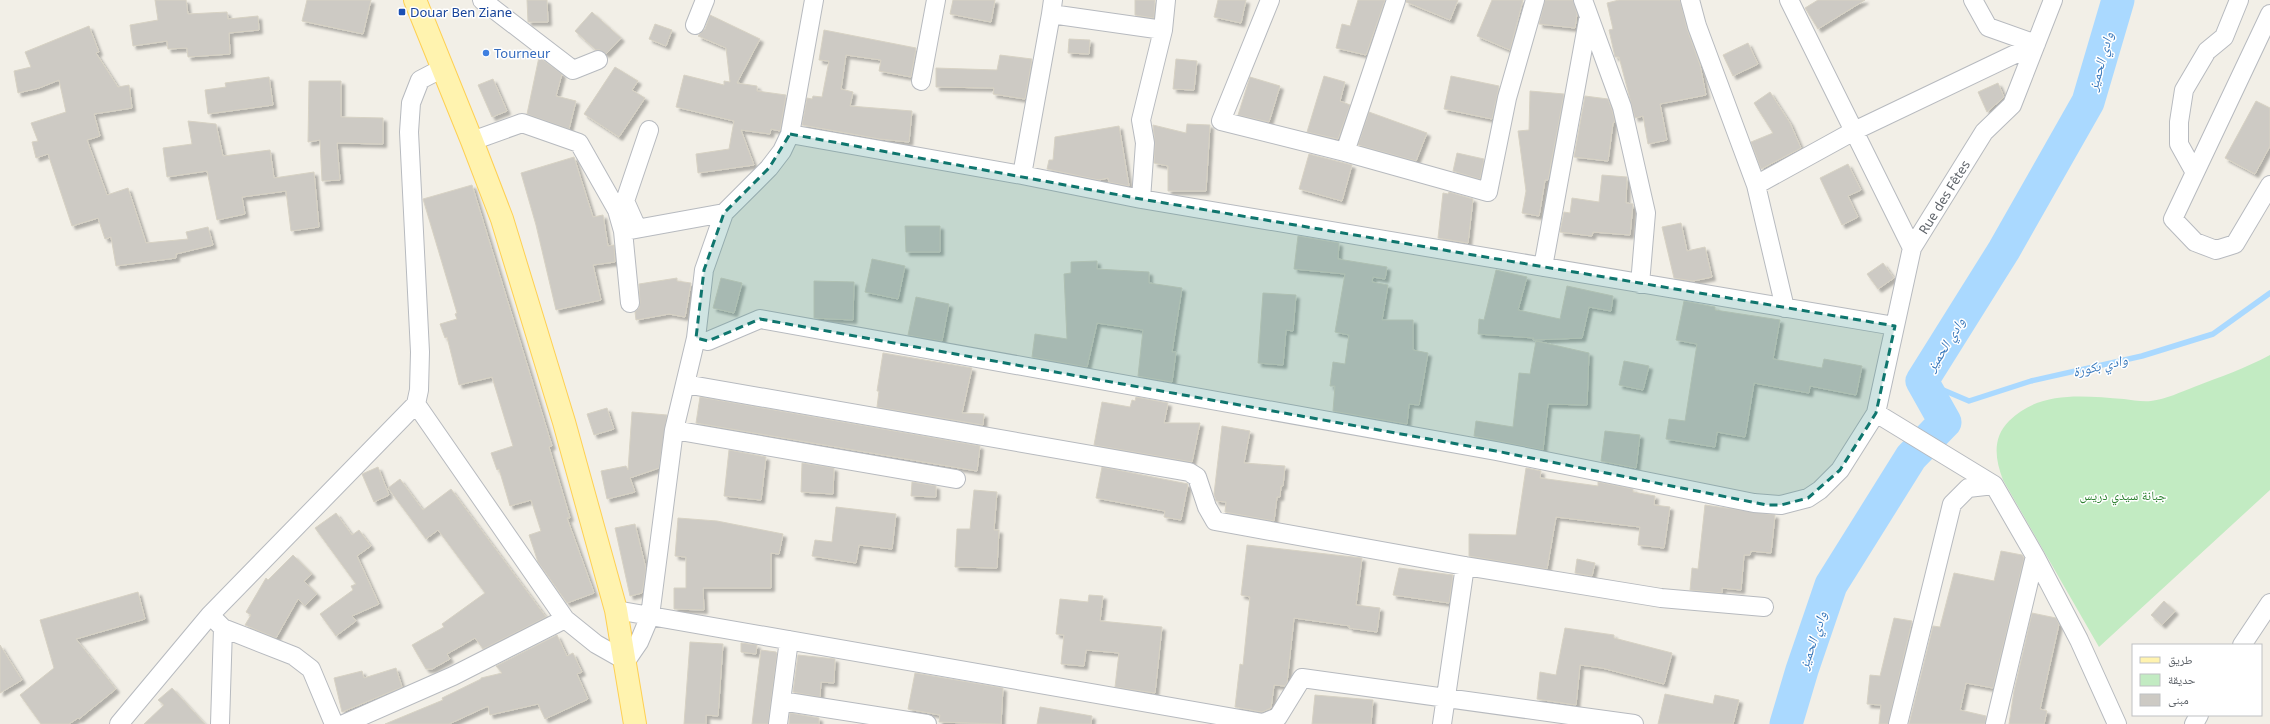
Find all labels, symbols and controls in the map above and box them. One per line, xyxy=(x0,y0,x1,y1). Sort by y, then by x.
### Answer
place label: Douar Ben Ziane xyxy=(410,3,512,21)
marker: Douar Ben Ziane xyxy=(397,7,407,17)
water label: وادي الحميز xyxy=(2082,29,2120,94)
place label: Tourneur xyxy=(494,44,551,62)
marker: Tourneur xyxy=(481,48,491,58)
street label: Rue des Fêtes xyxy=(1914,157,1974,237)
water label: وادي الحميز xyxy=(1920,313,1971,377)
water label: وادي بكورة xyxy=(2071,349,2130,383)
park label: جبانة سيدي دريس xyxy=(2079,486,2167,506)
water label: وادي الحميز xyxy=(1793,608,1833,673)
legend xyxy=(2132,644,2262,716)
text: طريق xyxy=(2168,651,2193,668)
text: حديقة xyxy=(2168,671,2196,688)
text: مبنى xyxy=(2168,691,2189,708)

